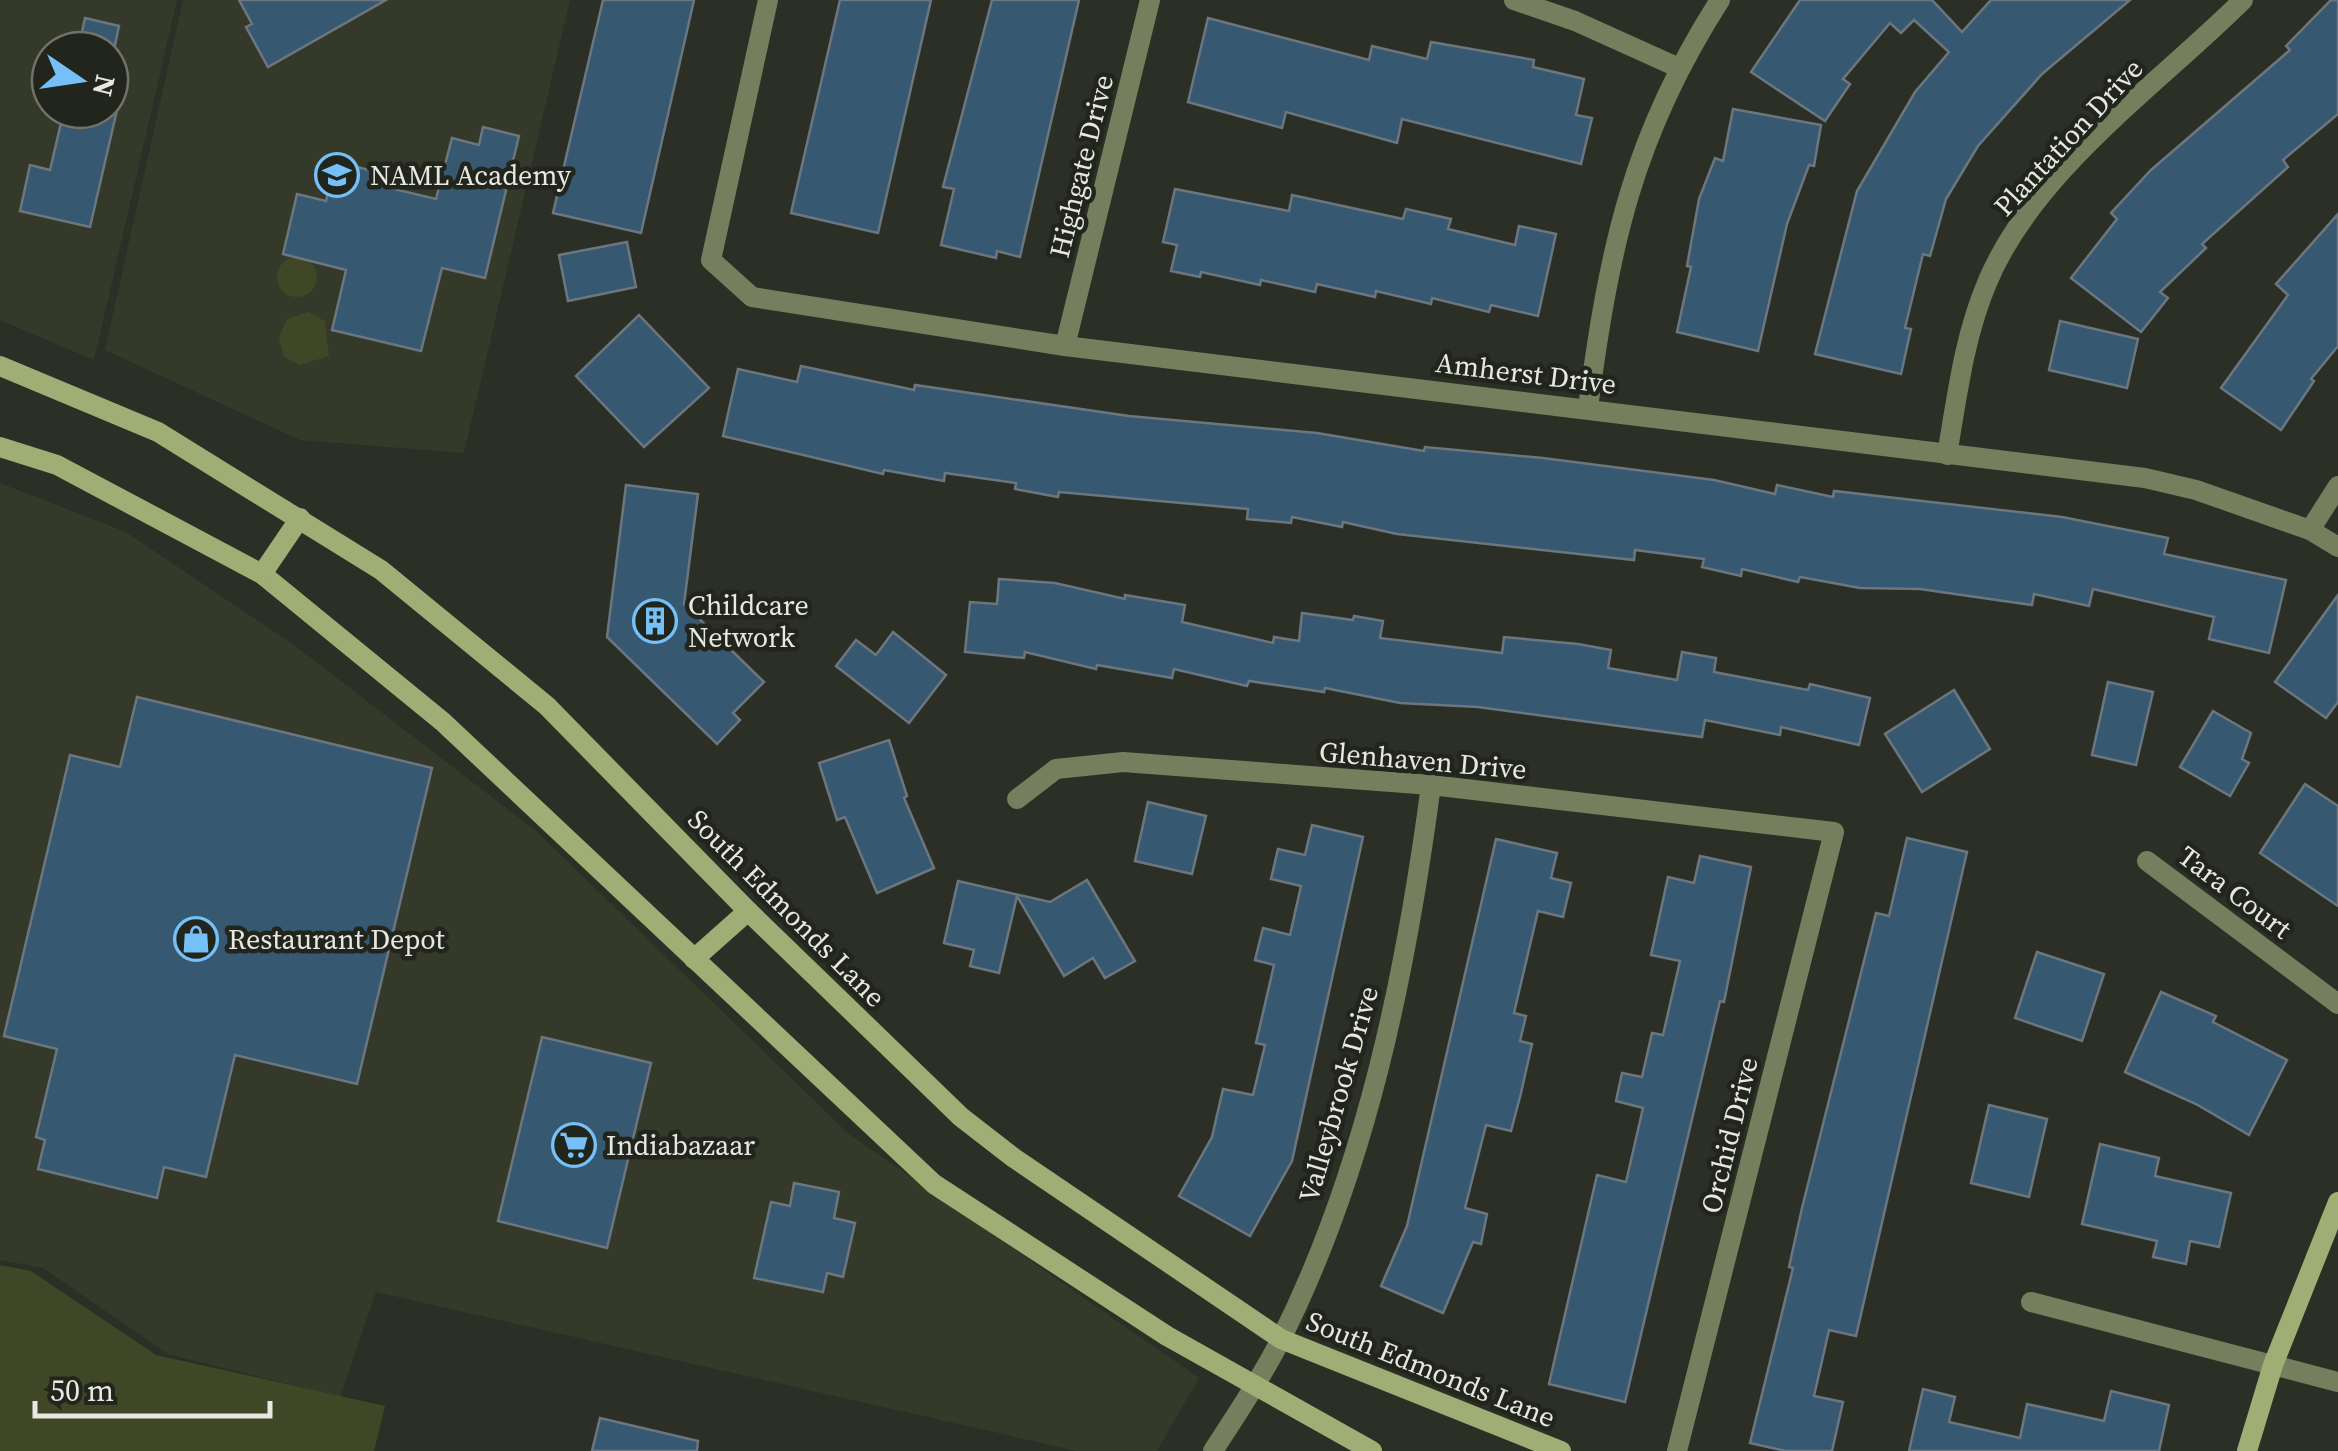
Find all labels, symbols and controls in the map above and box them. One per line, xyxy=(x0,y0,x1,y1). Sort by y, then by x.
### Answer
north arrow xyxy=(30,30,130,130)
street label: Plantation Drive xyxy=(1985,50,2151,224)
text: N xyxy=(84,71,125,100)
street label: Highgate Drive xyxy=(1040,71,1122,261)
school or university icon: NAML Academy xyxy=(314,152,360,198)
place label: NAML Academy xyxy=(370,156,572,194)
street label: Amherst Drive xyxy=(1433,343,1619,403)
place label: Childcare Network xyxy=(688,586,809,656)
building icon: Childcare Network xyxy=(632,598,678,644)
street label: Glenhaven Drive xyxy=(1318,732,1528,788)
street label: South Edmonds Lane xyxy=(680,801,894,1015)
street label: Tara Court xyxy=(2171,837,2300,948)
shop icon: Restaurant Depot xyxy=(173,916,219,962)
place label: Restaurant Depot xyxy=(228,920,445,958)
street label: Valleybrook Drive xyxy=(1289,982,1387,1206)
street label: Orchid Drive xyxy=(1691,1053,1767,1217)
supermarket icon: Indiabazaar xyxy=(551,1122,597,1168)
place label: Indiabazaar xyxy=(606,1126,755,1164)
street label: South Edmonds Lane xyxy=(1301,1302,1561,1436)
scale bar xyxy=(35,1356,270,1418)
text: 50 m xyxy=(50,1370,114,1411)

